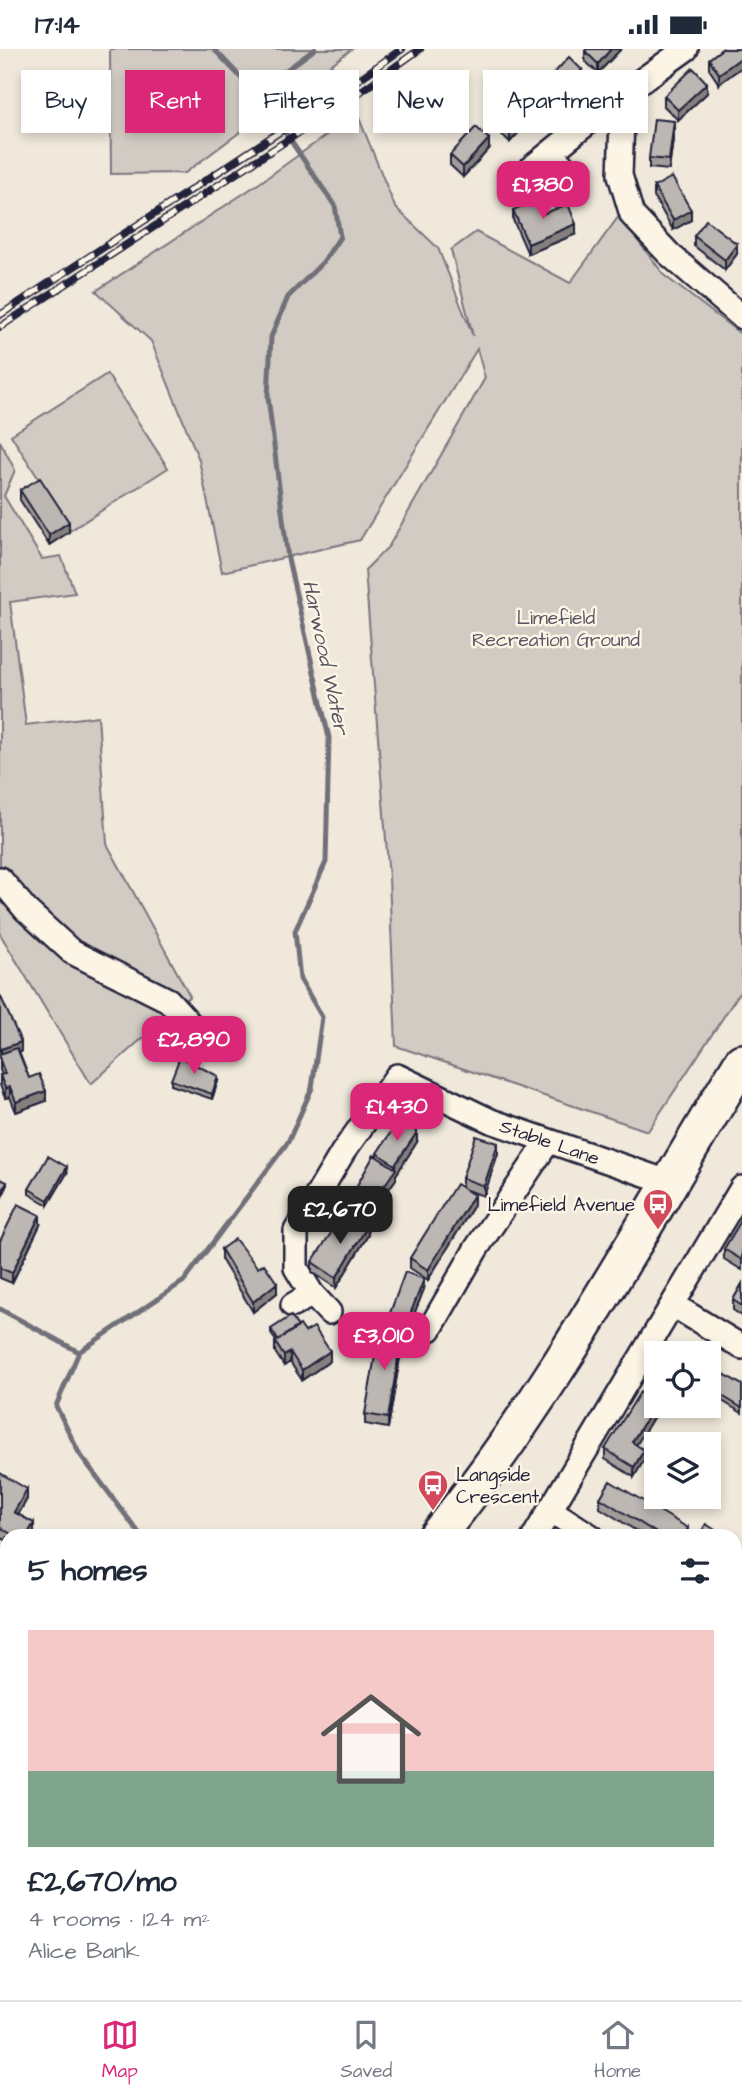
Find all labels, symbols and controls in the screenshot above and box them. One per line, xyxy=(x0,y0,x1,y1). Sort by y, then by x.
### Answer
text: 17:14 xyxy=(35,7,80,43)
chip: Buy xyxy=(21,70,111,133)
chip: Rent xyxy=(125,70,225,133)
chip: Filters xyxy=(239,70,359,133)
chip: New xyxy=(373,70,469,133)
chip: Apartment xyxy=(483,70,648,133)
pin: £1,380 xyxy=(486,162,600,221)
text: £1,380 xyxy=(513,168,573,200)
water label: Harwood Water xyxy=(295,577,356,739)
park label: Limefield Recreation Ground xyxy=(472,605,640,654)
pin: £2,890 xyxy=(137,1017,251,1076)
text: £2,890 xyxy=(158,1023,230,1055)
pin: £1,430 xyxy=(340,1083,454,1143)
text: £1,430 xyxy=(366,1090,428,1122)
street label: Stable Lane xyxy=(496,1113,603,1172)
pin: £2,670 xyxy=(283,1187,397,1246)
bus stop icon: Limefield Avenue xyxy=(641,1187,675,1231)
place label: Limefield Avenue xyxy=(487,1192,635,1219)
text: £2,670 xyxy=(304,1193,376,1225)
pin: £3,010 xyxy=(327,1313,441,1372)
text: £3,010 xyxy=(354,1319,414,1351)
map controls xyxy=(644,1341,721,1509)
button: locate xyxy=(644,1341,721,1418)
button: layers xyxy=(644,1432,721,1509)
place label: Langside Crescent xyxy=(456,1462,540,1511)
bus stop icon: Langside Crescent xyxy=(416,1468,450,1512)
text: 5 homes xyxy=(28,1550,148,1592)
icon: filters xyxy=(676,1552,714,1590)
icon: home xyxy=(308,1676,434,1802)
text: £2,670/mo xyxy=(28,1861,177,1903)
text: 4 rooms · 124 m² xyxy=(28,1903,210,1935)
text: Alice Bank xyxy=(28,1935,140,1967)
tab: Map xyxy=(101,2016,139,2085)
tab: Saved xyxy=(340,2016,392,2085)
tab: Home xyxy=(594,2016,641,2085)

